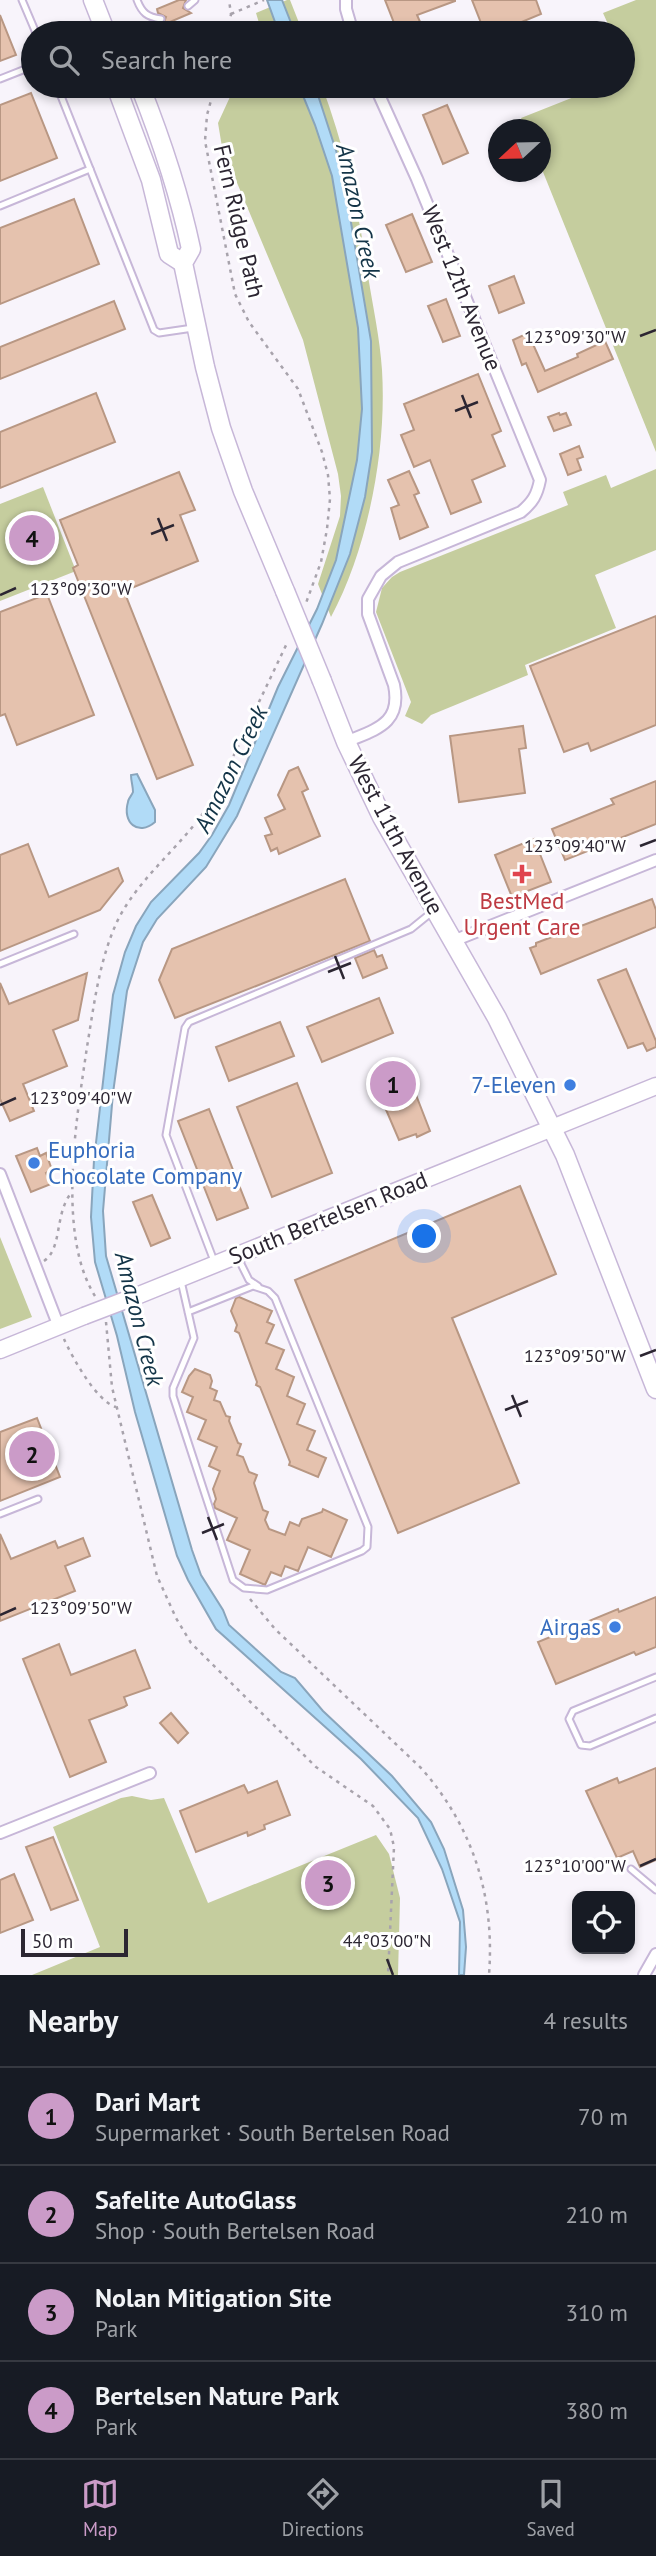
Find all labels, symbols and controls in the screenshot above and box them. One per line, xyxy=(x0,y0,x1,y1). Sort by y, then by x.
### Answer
search box xyxy=(21,21,635,98)
icon: search xyxy=(45,41,83,79)
text: Search here xyxy=(101,43,232,76)
north arrow xyxy=(488,119,551,182)
water label: Amazon Creek xyxy=(329,140,388,282)
street label: Fern Ridge Path xyxy=(208,141,271,300)
street label: West 12th Avenue xyxy=(416,201,509,375)
text: 123°09'30"W xyxy=(524,325,626,348)
pin: 4 xyxy=(9,512,55,564)
text: 123°09'30"W xyxy=(30,577,132,600)
water label: Amazon Creek xyxy=(186,699,275,838)
street label: West 11th Avenue xyxy=(342,750,451,919)
text: 123°09'40"W xyxy=(524,834,626,857)
marker: BestMed Urgent Care xyxy=(512,864,532,884)
place label: BestMed Urgent Care xyxy=(463,886,581,941)
pin: 1 xyxy=(370,1058,416,1110)
place label: 7-Eleven xyxy=(471,1070,556,1099)
marker: 7-Eleven xyxy=(562,1077,578,1093)
text: 123°09'40"W xyxy=(30,1086,132,1109)
place label: Euphoria Chocolate Company xyxy=(48,1135,242,1190)
marker: Euphoria Chocolate Company xyxy=(26,1155,42,1171)
street label: South Bertelsen Road xyxy=(224,1164,431,1271)
your location xyxy=(407,1219,441,1253)
water label: Amazon Creek xyxy=(108,1248,171,1390)
text: 123°09'50"W xyxy=(524,1344,626,1367)
pin: 2 xyxy=(9,1428,55,1480)
text: 123°09'50"W xyxy=(30,1596,132,1619)
place label: Airgas xyxy=(540,1612,601,1641)
marker: Airgas xyxy=(607,1619,623,1635)
text: 123°10'00"W xyxy=(524,1854,626,1877)
pin: 3 xyxy=(305,1857,351,1909)
map controls xyxy=(572,1891,635,1954)
button: locate xyxy=(572,1891,635,1954)
scale bar xyxy=(21,1926,128,1958)
text: 50 m xyxy=(32,1929,73,1953)
text: 44°03'00"N xyxy=(343,1929,431,1952)
text: Nearby xyxy=(28,2001,118,2040)
text: 4 results xyxy=(544,2006,628,2035)
text: Dari Mart xyxy=(95,2085,200,2118)
text: 1 xyxy=(44,2102,58,2131)
text: 70 m xyxy=(578,2102,628,2131)
text: Supermarket · South Bertelsen Road xyxy=(95,2118,450,2147)
text: Safelite AutoGlass xyxy=(95,2183,296,2216)
text: 2 xyxy=(44,2200,58,2229)
text: 210 m xyxy=(566,2200,628,2229)
text: Shop · South Bertelsen Road xyxy=(95,2216,375,2245)
text: Nolan Mitigation Site xyxy=(95,2281,332,2314)
text: 3 xyxy=(44,2298,58,2327)
text: 310 m xyxy=(566,2298,628,2327)
text: Park xyxy=(95,2314,137,2343)
text: Bertelsen Nature Park xyxy=(95,2379,339,2412)
text: 4 xyxy=(44,2396,58,2425)
text: 380 m xyxy=(566,2396,628,2425)
text: Park xyxy=(95,2412,137,2441)
tab: Map xyxy=(81,2475,119,2541)
tab: Directions xyxy=(282,2475,364,2541)
tab: Saved xyxy=(526,2475,575,2541)

